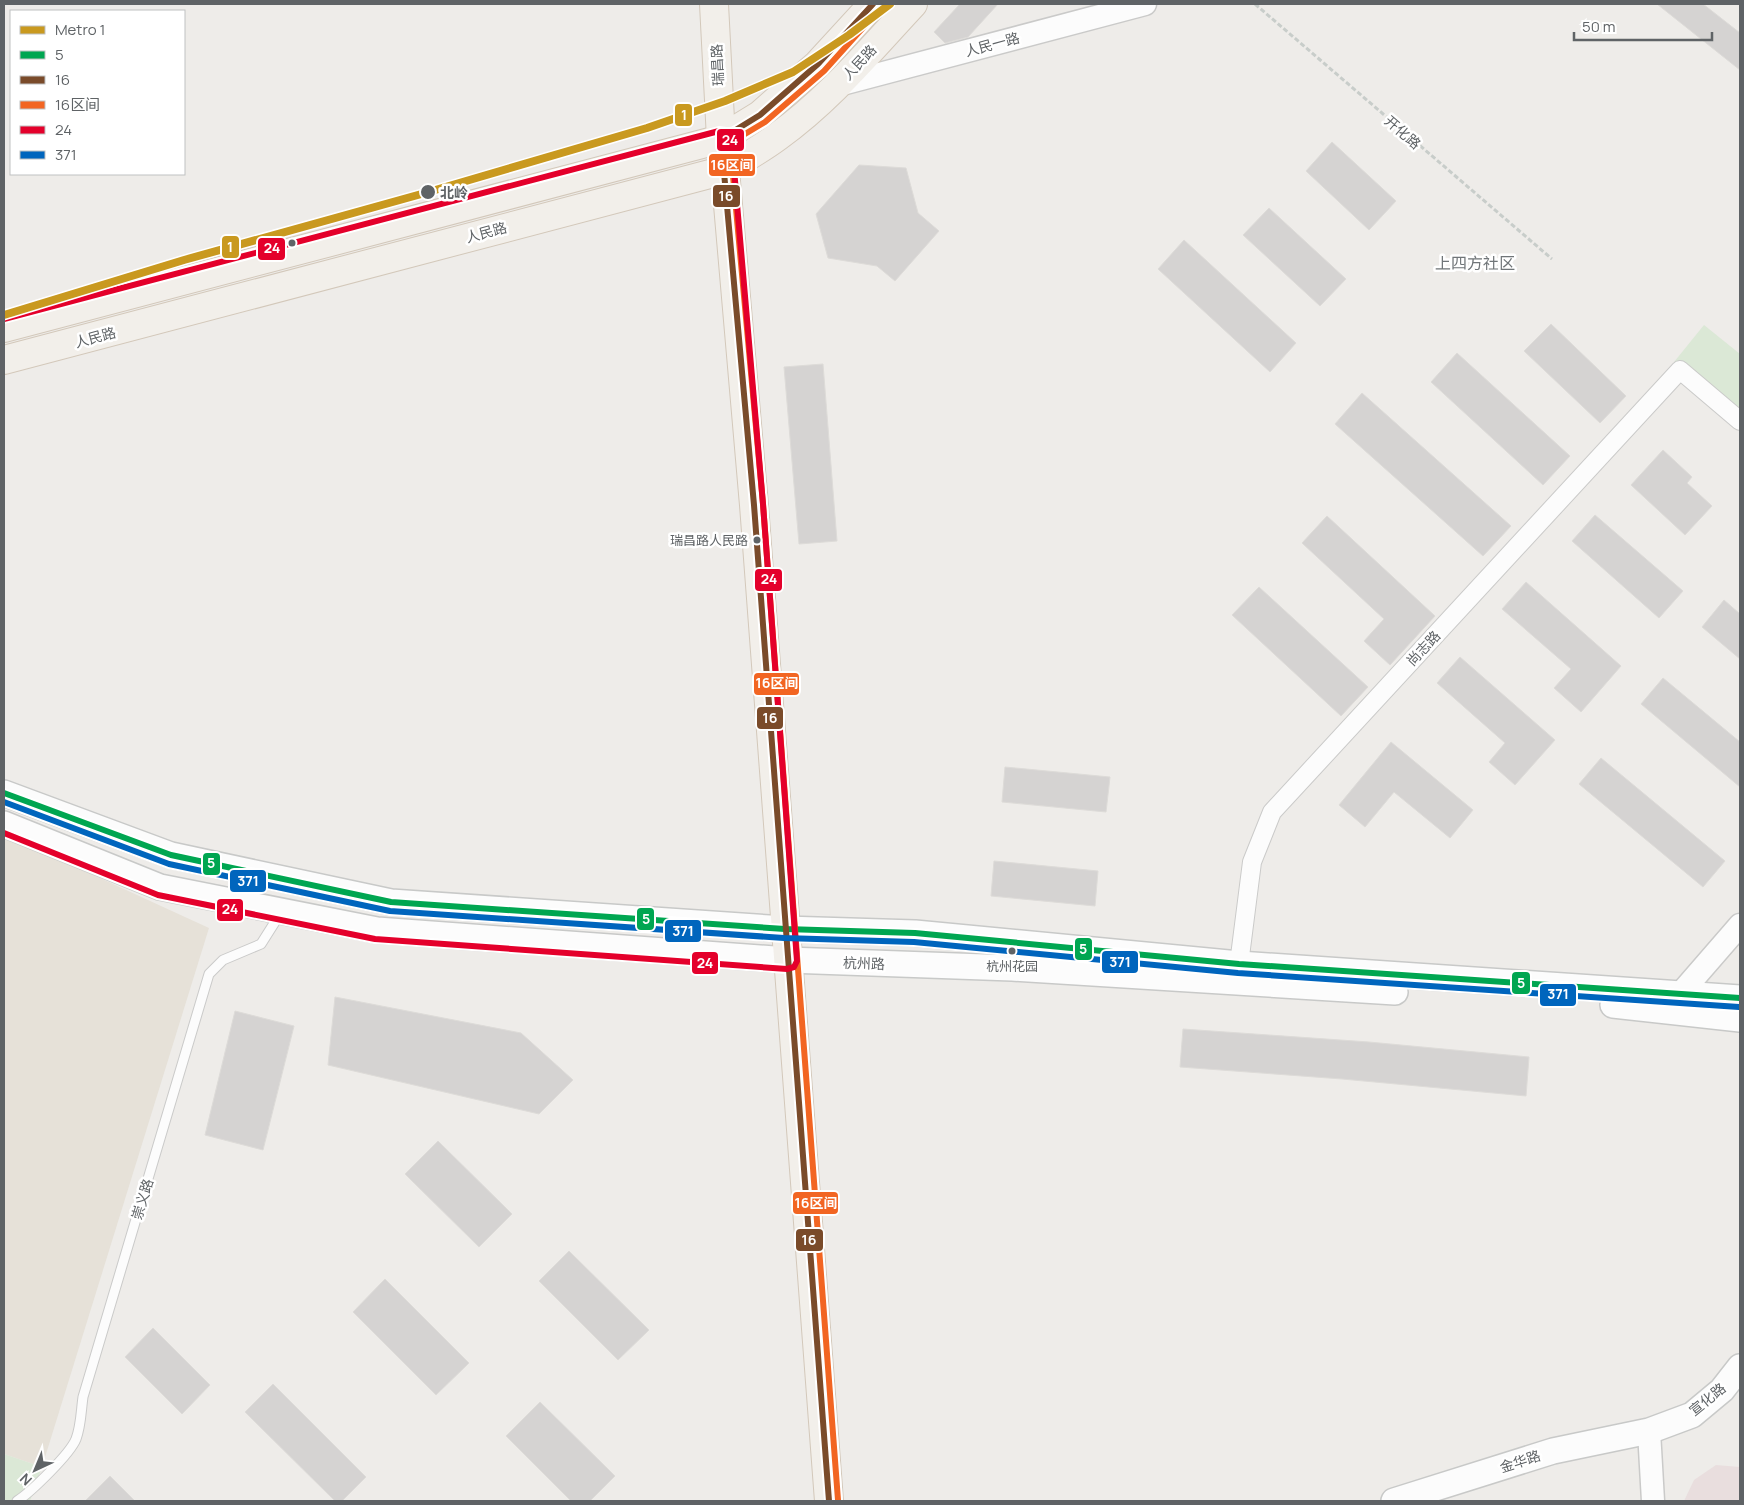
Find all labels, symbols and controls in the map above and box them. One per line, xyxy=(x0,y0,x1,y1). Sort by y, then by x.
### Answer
legend xyxy=(10,10,185,175)
scale bar xyxy=(1574,10,1712,42)
text: 50 m xyxy=(1582,16,1616,37)
text: Metro 1 xyxy=(55,19,105,40)
street label: 人民一路 xyxy=(962,28,1022,60)
street label: 人民路 xyxy=(838,40,880,84)
text: 5 xyxy=(55,44,64,65)
street label: 瑞昌路 xyxy=(706,44,728,86)
text: 16 xyxy=(55,69,70,90)
text: 16区间 xyxy=(55,94,100,115)
line badge: 1 xyxy=(674,103,693,127)
text: 1 xyxy=(681,105,687,124)
street label: 开化路 xyxy=(1381,111,1425,153)
text: 24 xyxy=(55,119,72,140)
line badge: 24 xyxy=(716,128,745,152)
text: 24 xyxy=(722,130,738,149)
text: 371 xyxy=(55,144,77,165)
line badge: 16区间 xyxy=(708,153,756,177)
text: 16区间 xyxy=(711,155,753,174)
marker: 北岭 xyxy=(419,183,437,201)
place label: 北岭 xyxy=(440,183,468,202)
line badge: 16 xyxy=(712,184,741,208)
text: 16 xyxy=(719,186,733,205)
street label: 人民路 xyxy=(463,217,509,247)
line badge: 1 xyxy=(221,235,240,259)
text: 1 xyxy=(227,237,233,256)
line badge: 24 xyxy=(257,237,286,261)
text: 24 xyxy=(264,238,280,257)
unlabelled marker xyxy=(287,238,297,248)
district label: 上四方社区 xyxy=(1435,252,1515,274)
street label: 人民路 xyxy=(72,322,118,352)
place label: 瑞昌路人民路 xyxy=(670,531,748,549)
marker: 瑞昌路人民路 xyxy=(752,535,762,545)
line badge: 24 xyxy=(754,568,783,592)
text: 24 xyxy=(761,569,777,588)
street label: 尚志路 xyxy=(1402,626,1444,670)
line badge: 16区间 xyxy=(753,672,800,696)
text: 16区间 xyxy=(756,673,798,692)
line badge: 16 xyxy=(756,706,784,730)
text: 16 xyxy=(763,708,777,727)
line badge: 5 xyxy=(202,852,221,876)
text: 5 xyxy=(207,853,215,872)
line badge: 371 xyxy=(229,869,267,893)
text: 371 xyxy=(237,871,259,890)
line badge: 24 xyxy=(216,898,244,922)
text: 24 xyxy=(222,899,238,918)
line badge: 5 xyxy=(636,907,655,931)
text: 5 xyxy=(642,909,650,928)
line badge: 371 xyxy=(664,919,702,943)
text: 371 xyxy=(672,921,694,940)
line badge: 5 xyxy=(1074,937,1093,961)
text: 5 xyxy=(1079,939,1087,958)
marker: 杭州花园 xyxy=(1007,946,1017,956)
line badge: 371 xyxy=(1101,950,1139,974)
line badge: 24 xyxy=(691,951,719,975)
text: 371 xyxy=(1109,952,1131,971)
text: 24 xyxy=(697,953,713,972)
street label: 杭州路 xyxy=(843,953,885,973)
place label: 杭州花园 xyxy=(986,957,1038,975)
line badge: 5 xyxy=(1511,971,1531,995)
text: 5 xyxy=(1517,973,1525,992)
line badge: 371 xyxy=(1539,983,1577,1007)
text: 371 xyxy=(1547,984,1569,1003)
street label: 崇义路 xyxy=(127,1176,157,1222)
line badge: 16区间 xyxy=(792,1191,839,1215)
text: 16区间 xyxy=(795,1193,837,1212)
line badge: 16 xyxy=(795,1228,824,1252)
text: 16 xyxy=(802,1230,816,1249)
street label: 宣化路 xyxy=(1685,1378,1729,1420)
north arrow xyxy=(10,1445,60,1495)
street label: 金华路 xyxy=(1497,1445,1543,1477)
text: N xyxy=(15,1469,36,1490)

